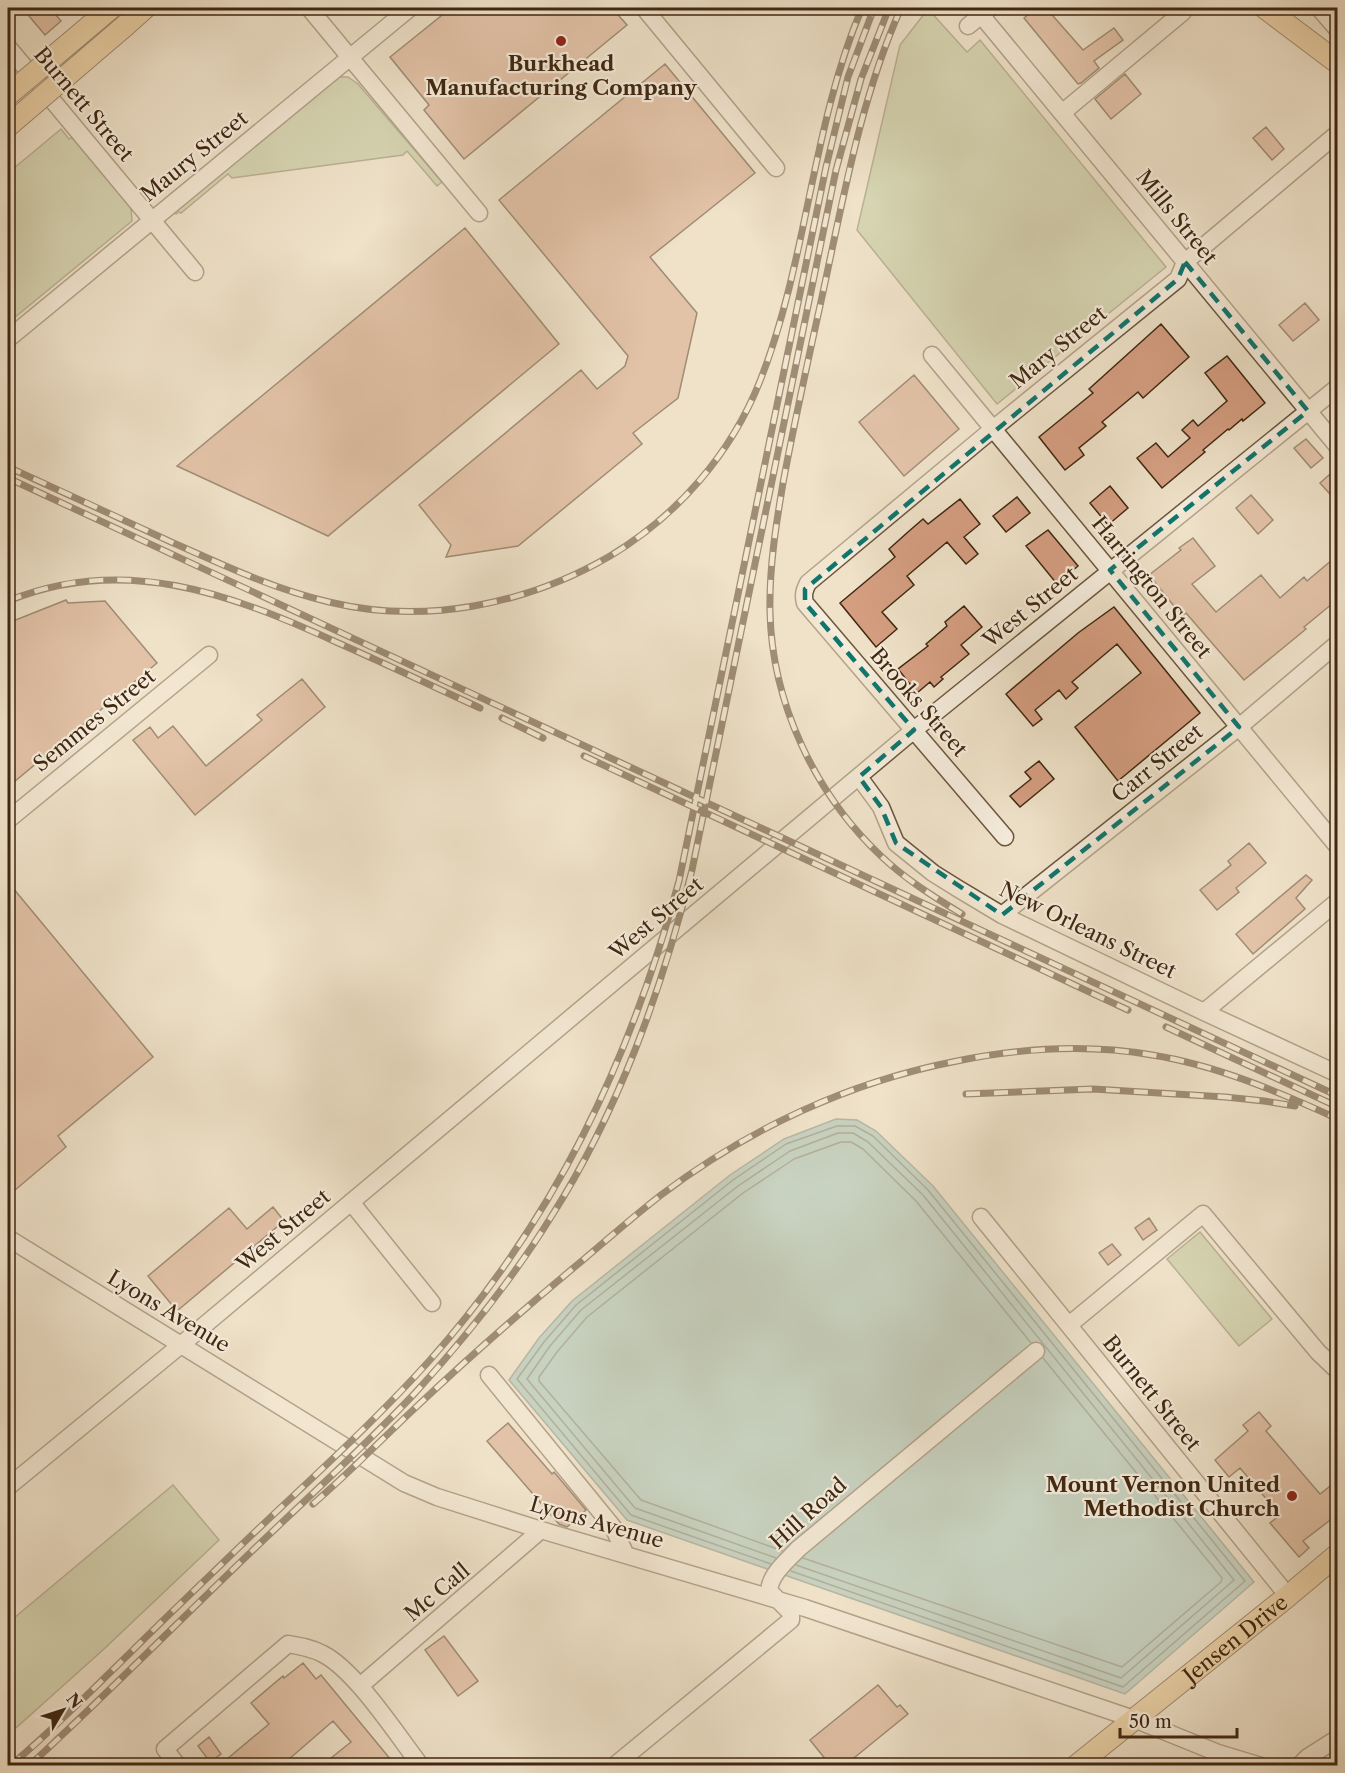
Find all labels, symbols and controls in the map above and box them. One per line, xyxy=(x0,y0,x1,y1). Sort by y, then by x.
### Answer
marker: Burkhead Manufacturing Company xyxy=(554,34,568,48)
street label: Burnett Street xyxy=(29,42,139,167)
place label: Burkhead Manufacturing Company xyxy=(425,51,698,100)
street label: Maury Street xyxy=(136,105,253,207)
street label: Mills Street xyxy=(1131,165,1223,270)
street label: Mary Street xyxy=(1005,300,1112,394)
street label: Harrington Street xyxy=(1087,511,1217,664)
street label: West Street xyxy=(977,561,1083,653)
street label: Brooks Street xyxy=(865,643,973,762)
street label: Semmes Street xyxy=(28,663,160,777)
street label: Carr Street xyxy=(1107,718,1208,807)
street label: West Street xyxy=(603,871,708,965)
street label: New Orleans Street xyxy=(996,876,1181,984)
street label: West Street xyxy=(230,1183,335,1277)
street label: Lyons Avenue xyxy=(103,1265,235,1357)
street label: Burnett Street xyxy=(1098,1330,1207,1456)
street label: Hill Road xyxy=(765,1472,852,1554)
place label: Mount Vernon United Methodist Church xyxy=(1046,1472,1281,1521)
marker: Mount Vernon United Methodist Church xyxy=(1285,1489,1299,1503)
street label: Lyons Avenue xyxy=(527,1491,667,1553)
street label: Mc Call xyxy=(399,1558,475,1626)
street label: Jensen Drive xyxy=(1176,1589,1292,1690)
north arrow xyxy=(33,1680,93,1740)
text: N xyxy=(63,1689,87,1712)
scale bar xyxy=(1120,1701,1237,1739)
text: 50 m xyxy=(1129,1711,1172,1733)

